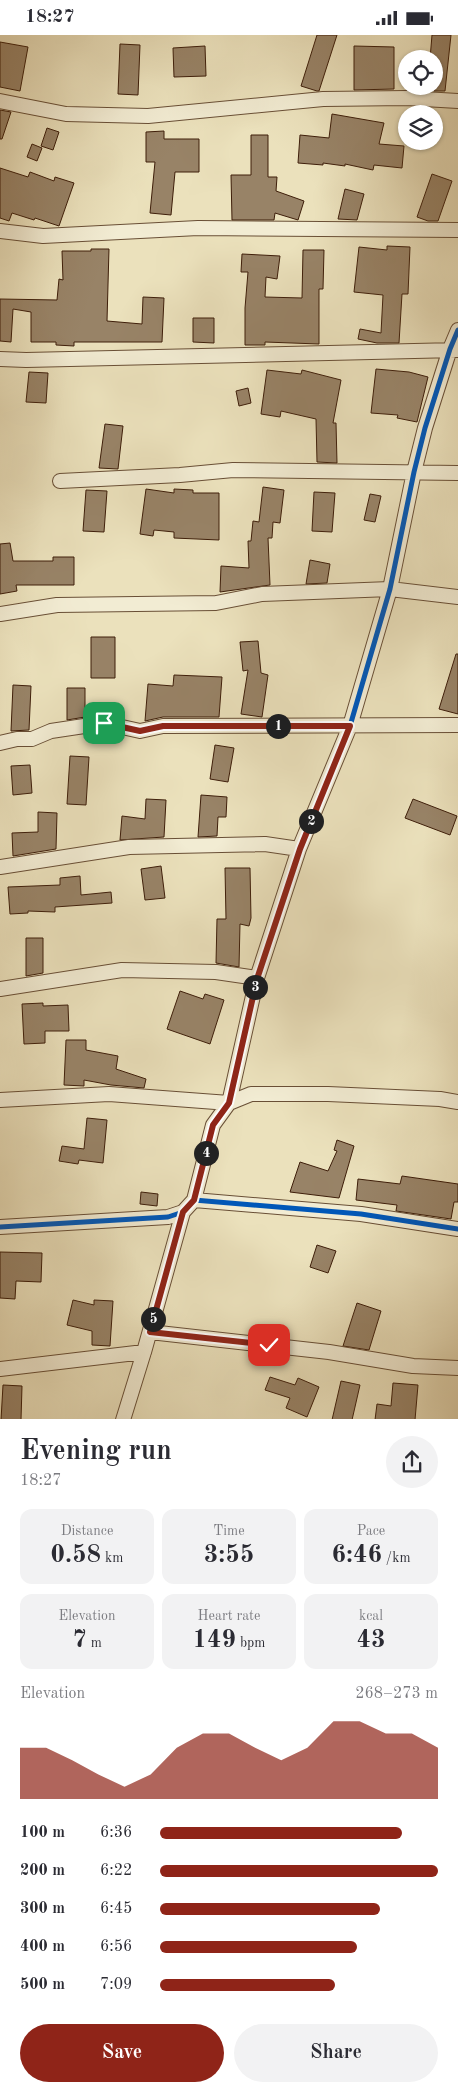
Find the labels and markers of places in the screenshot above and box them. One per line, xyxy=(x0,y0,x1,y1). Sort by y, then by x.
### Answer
pin xyxy=(83,702,125,744)
pin: 1 xyxy=(266,713,290,739)
pin: 2 xyxy=(298,809,324,833)
pin: 3 xyxy=(242,975,268,999)
pin: 4 xyxy=(194,1141,218,1165)
pin: 5 xyxy=(140,1307,166,1331)
pin xyxy=(248,1324,290,1366)

